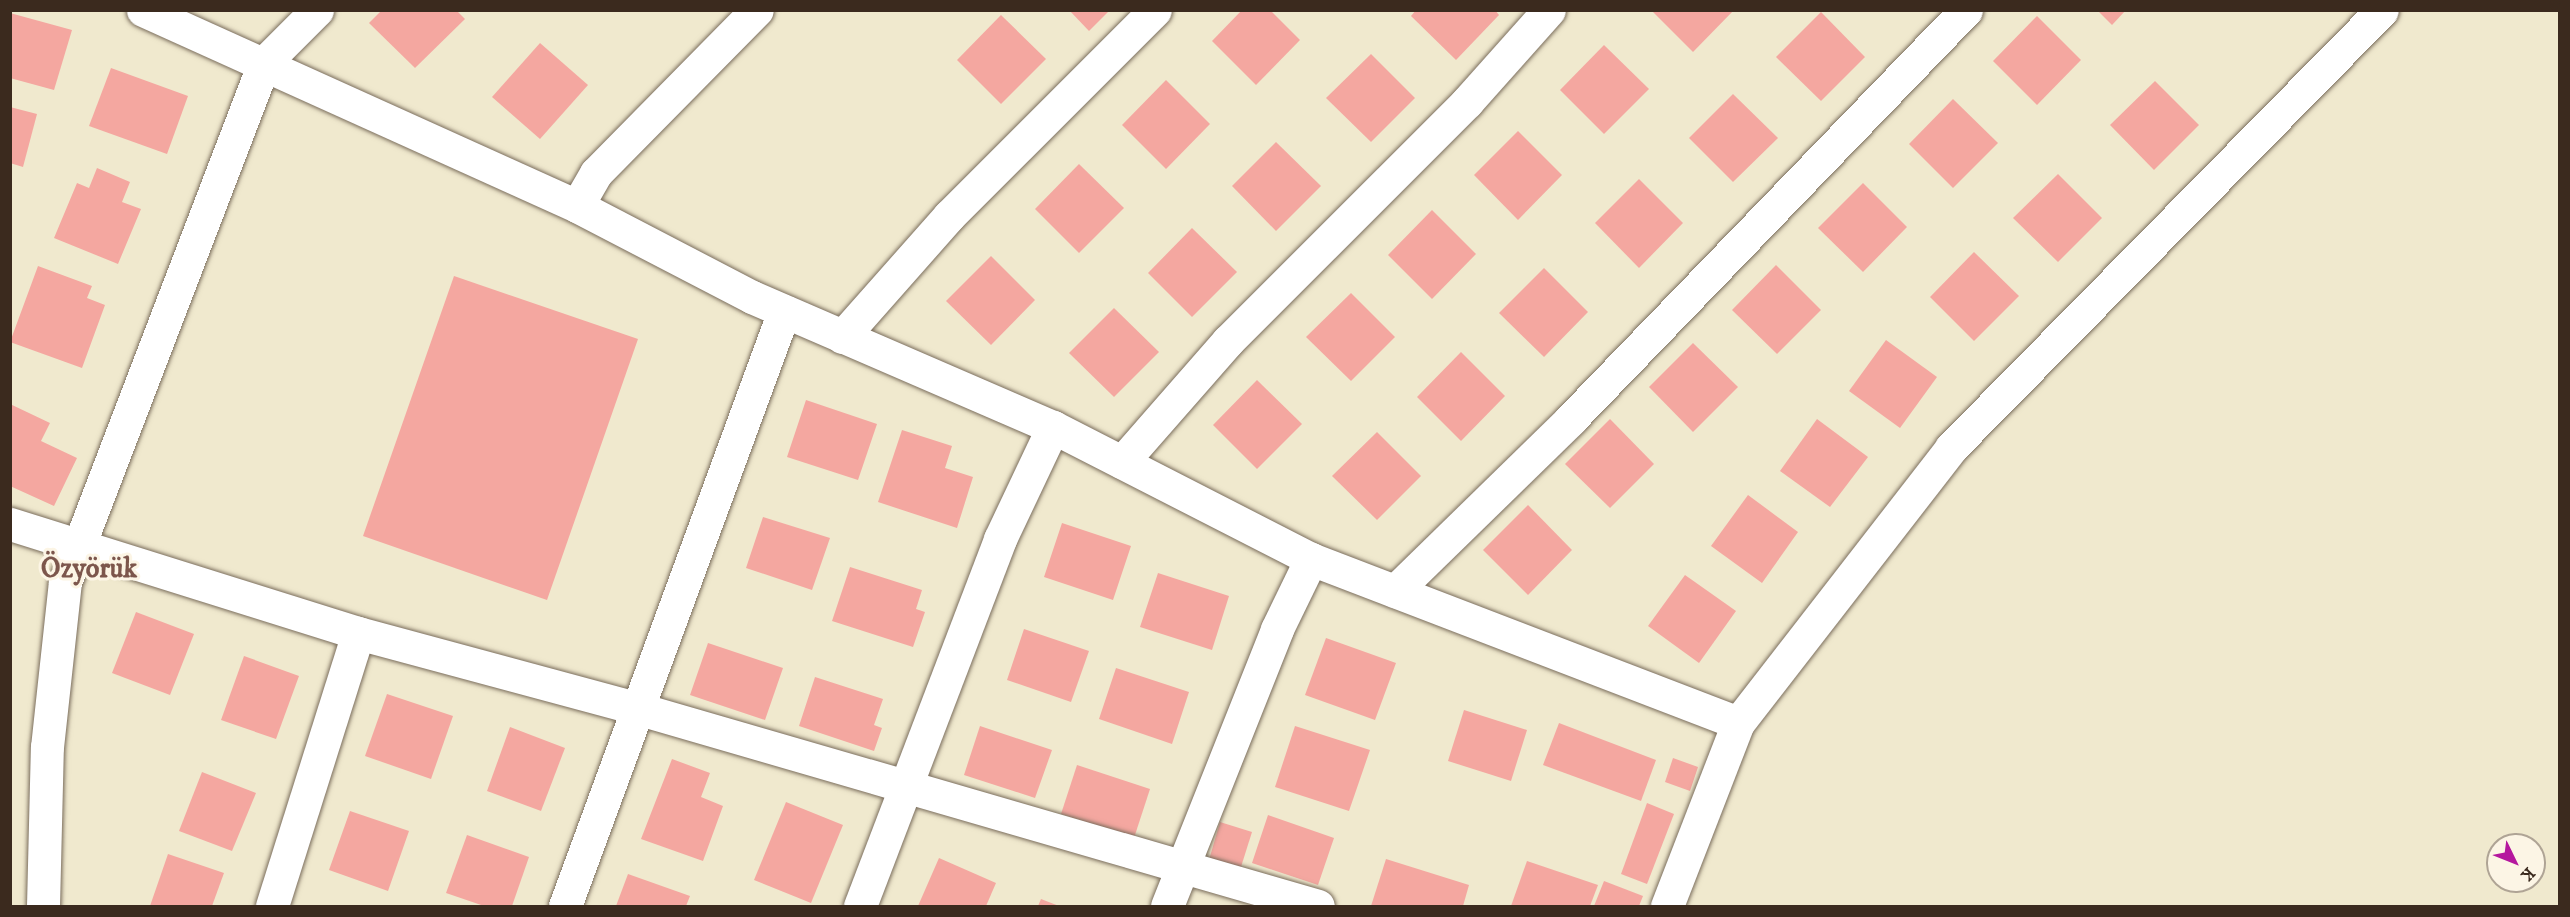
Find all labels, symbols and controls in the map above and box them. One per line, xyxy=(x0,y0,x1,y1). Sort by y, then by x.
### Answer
district label: Özyörük xyxy=(41,552,137,586)
north arrow xyxy=(2486,833,2546,893)
text: K xyxy=(2517,863,2539,885)

